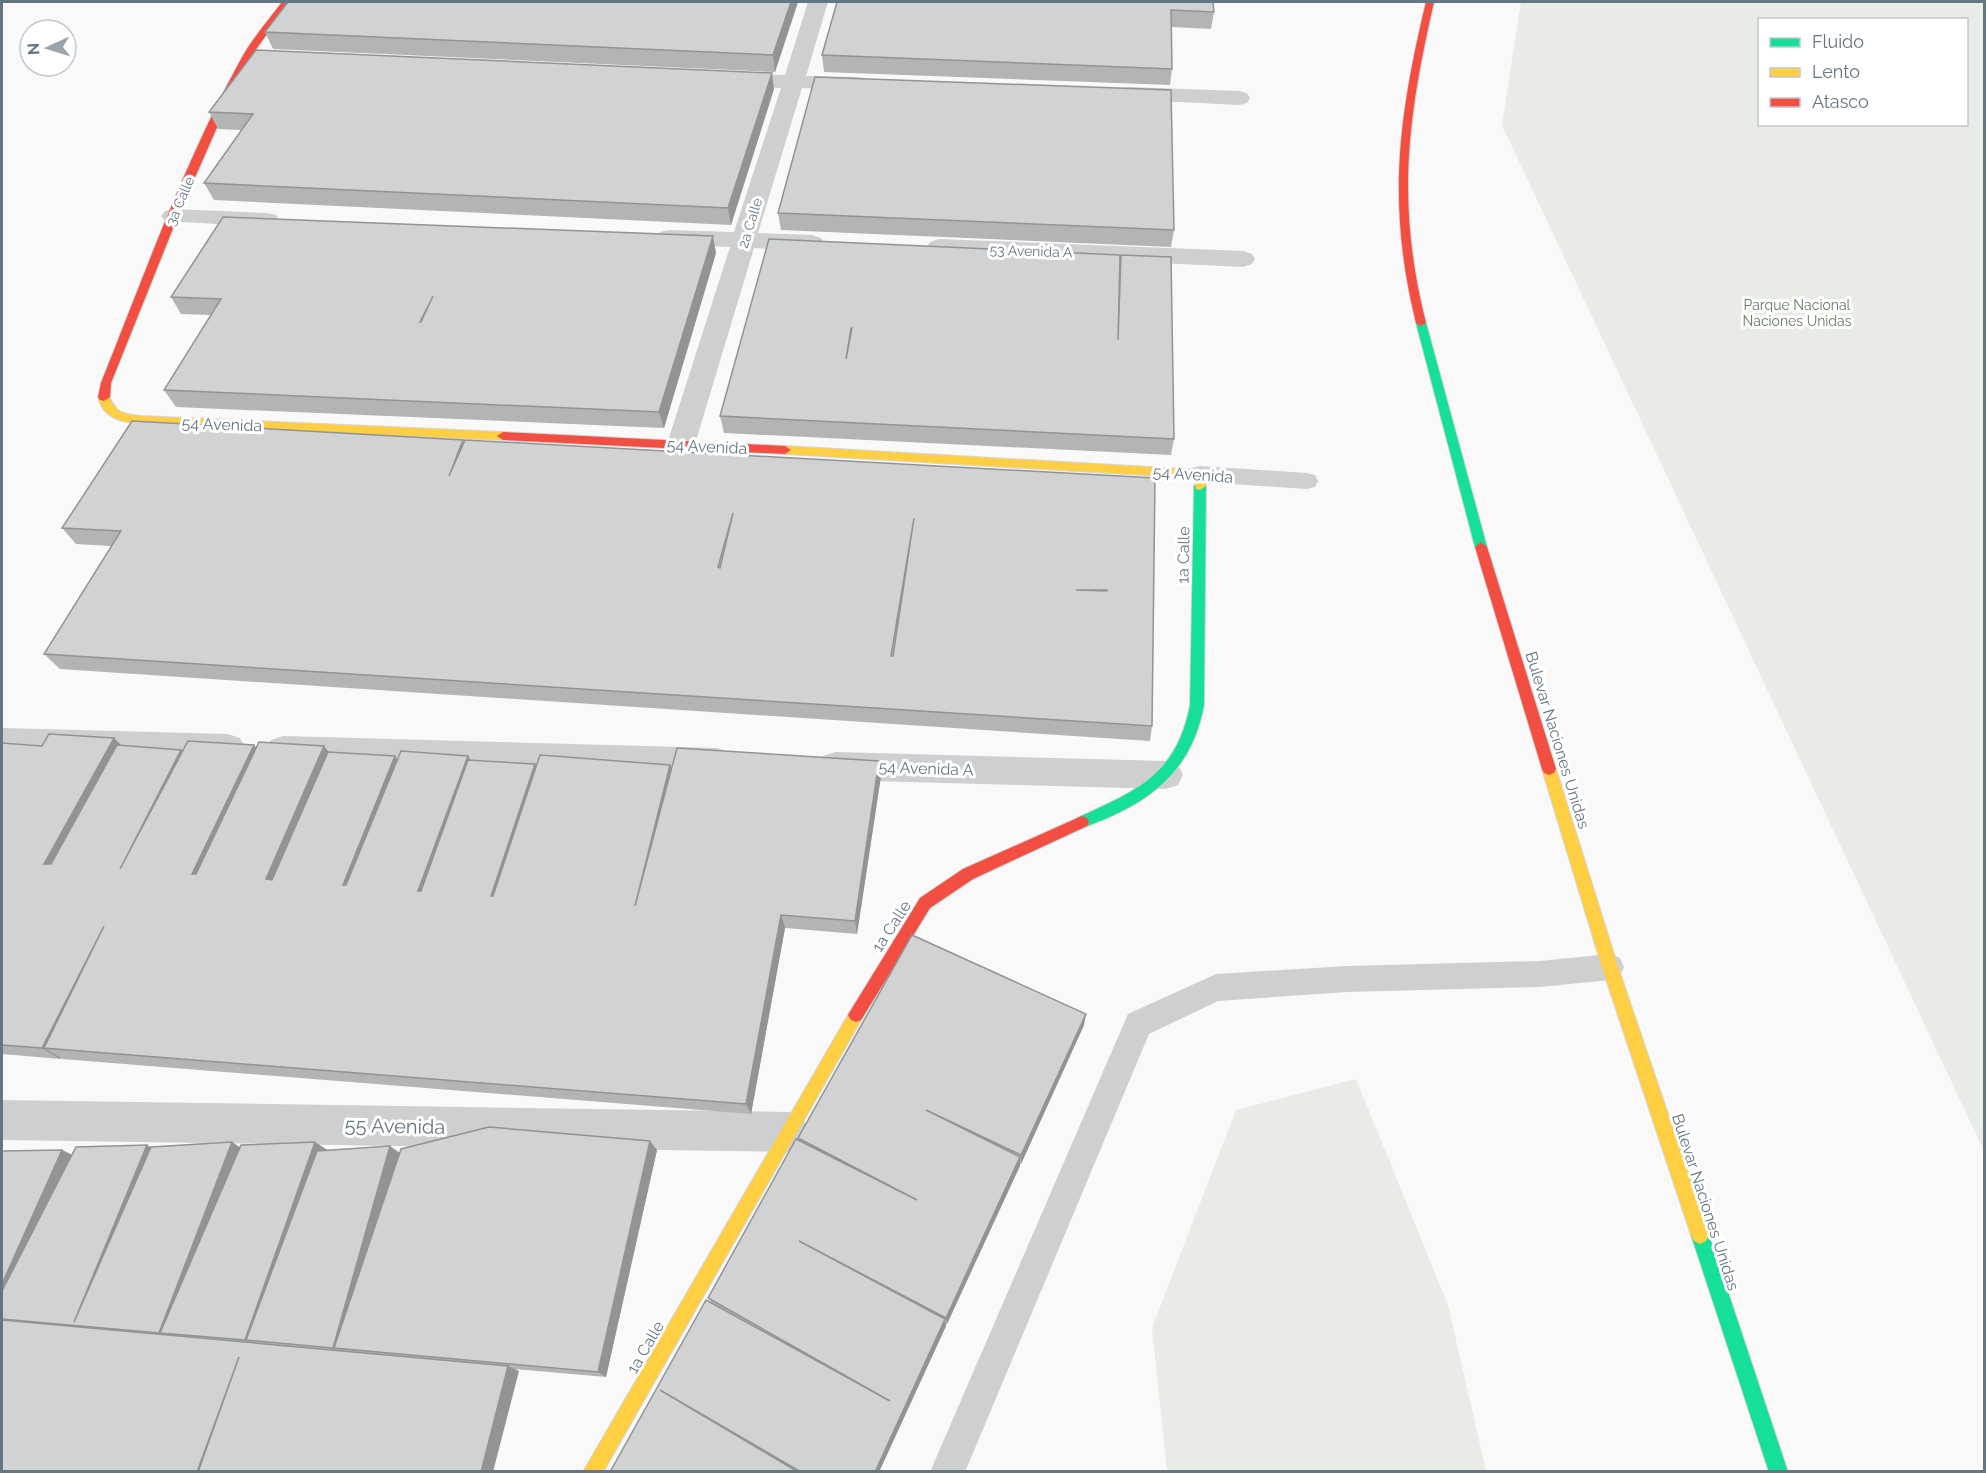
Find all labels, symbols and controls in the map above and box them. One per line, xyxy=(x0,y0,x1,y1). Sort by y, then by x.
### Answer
north arrow xyxy=(18,18,78,78)
legend xyxy=(1758,18,1968,126)
text: Fluido xyxy=(1812,31,1864,52)
text: N xyxy=(24,42,43,56)
text: Lento xyxy=(1812,61,1860,82)
text: Atasco xyxy=(1812,91,1869,112)
street label: 3a Calle xyxy=(163,174,197,228)
street label: 2a Calle xyxy=(735,196,765,250)
street label: 53 Avenida A xyxy=(989,242,1073,260)
park label: Parque Nacional Naciones Unidas xyxy=(1743,297,1852,329)
street label: 54 Avenida xyxy=(181,414,263,435)
street label: 54 Avenida xyxy=(666,435,748,458)
street label: 54 Avenida xyxy=(1152,462,1234,487)
street label: 1a Calle xyxy=(1174,526,1193,584)
street label: Bulevar Naciones Unidas xyxy=(1521,649,1594,831)
street label: 54 Avenida A xyxy=(878,757,974,780)
street label: 1a Calle xyxy=(868,897,915,956)
street label: Bulevar Naciones Unidas xyxy=(1668,1111,1743,1293)
street label: 55 Avenida xyxy=(345,1113,445,1139)
street label: 1a Calle xyxy=(623,1318,668,1377)

